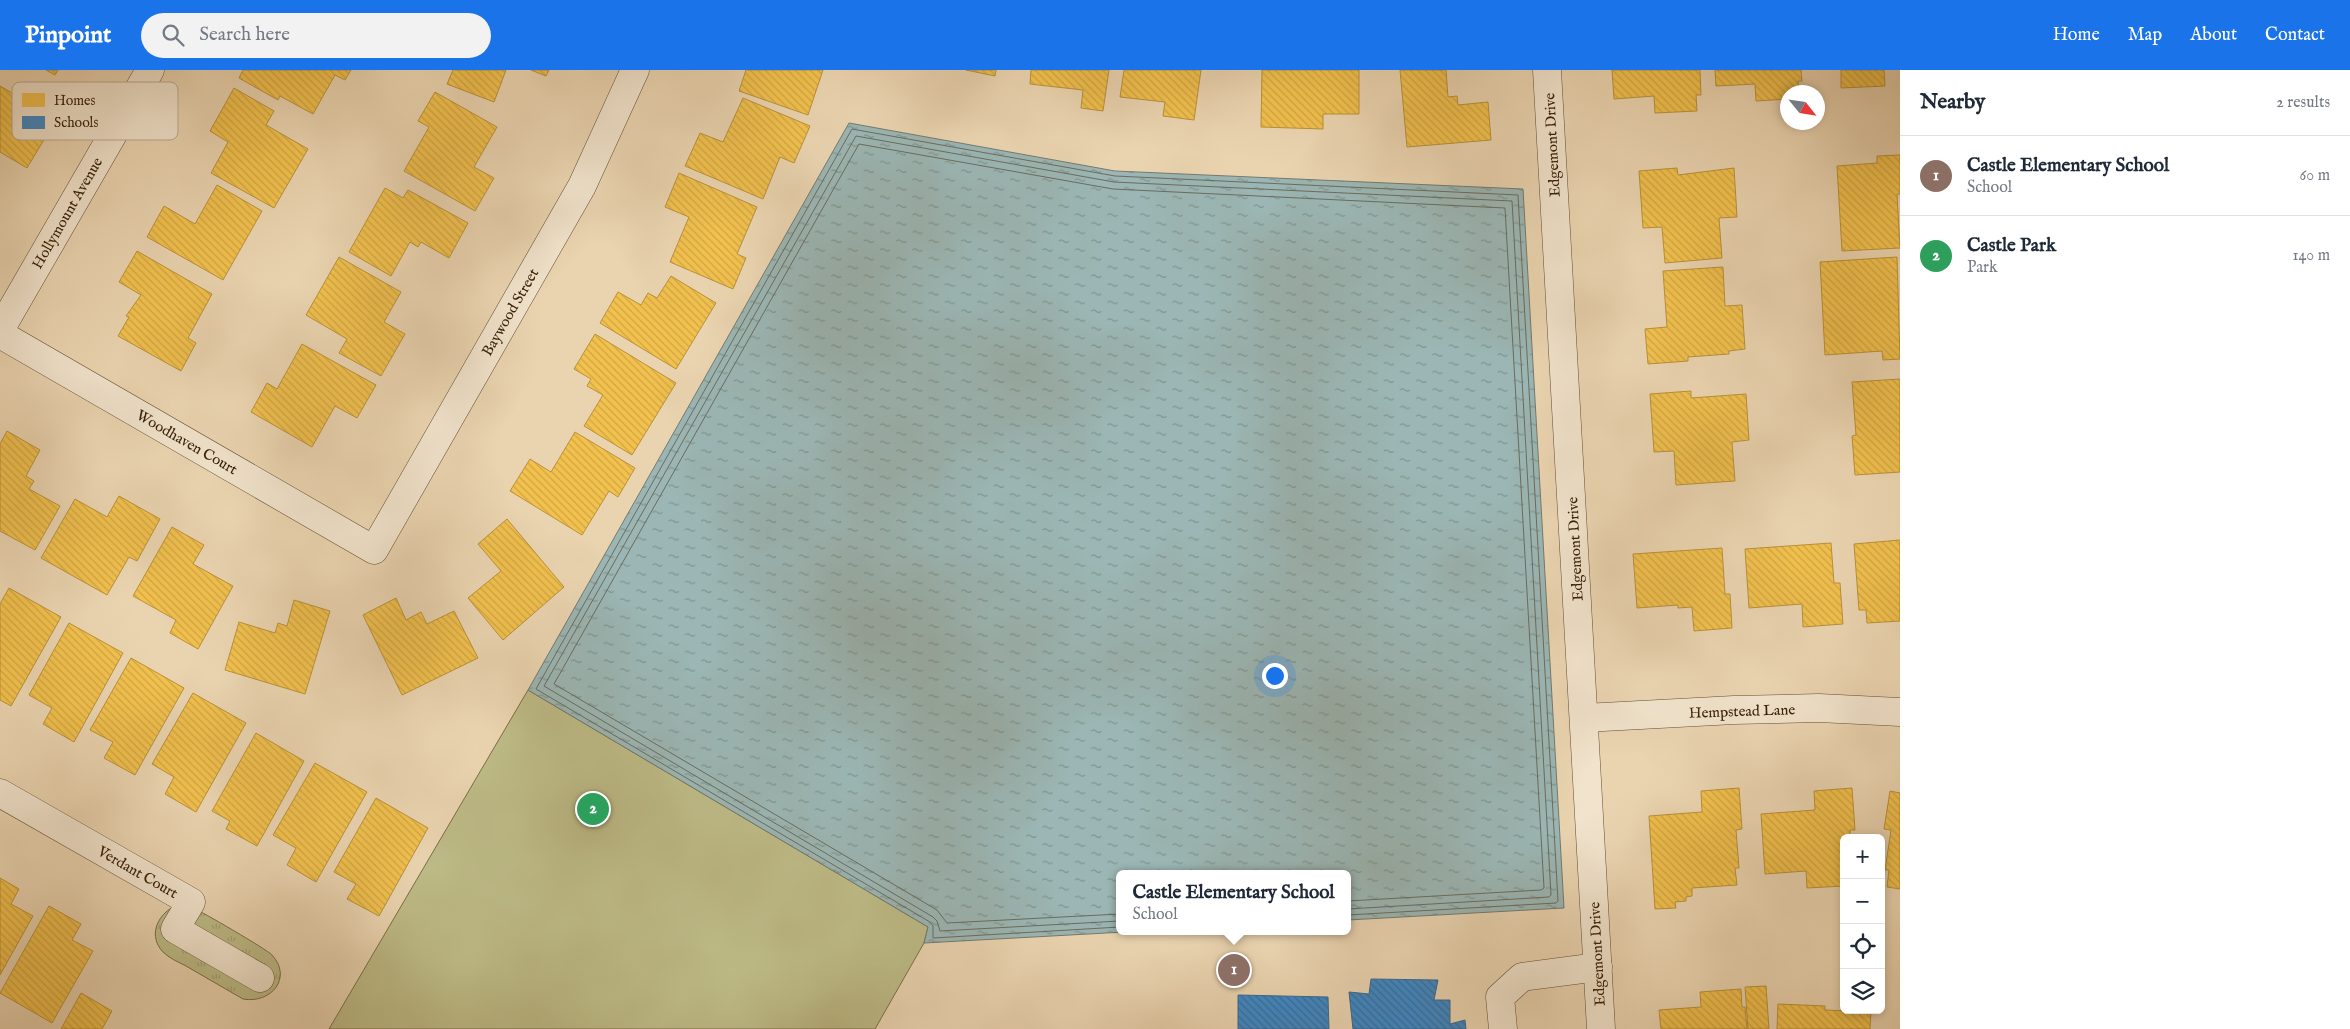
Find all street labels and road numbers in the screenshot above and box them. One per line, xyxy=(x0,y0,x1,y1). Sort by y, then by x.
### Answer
street label: Edgemont Drive xyxy=(1540,92,1565,198)
street label: Hollymount Avenue xyxy=(28,154,107,272)
street label: Baywood Street xyxy=(478,265,543,359)
street label: Woodhaven Court xyxy=(133,406,241,479)
street label: Edgemont Drive xyxy=(1563,496,1588,602)
street label: Hempstead Lane xyxy=(1689,700,1796,723)
street label: Verdant Court xyxy=(93,841,181,903)
street label: Edgemont Drive xyxy=(1585,901,1610,1007)

